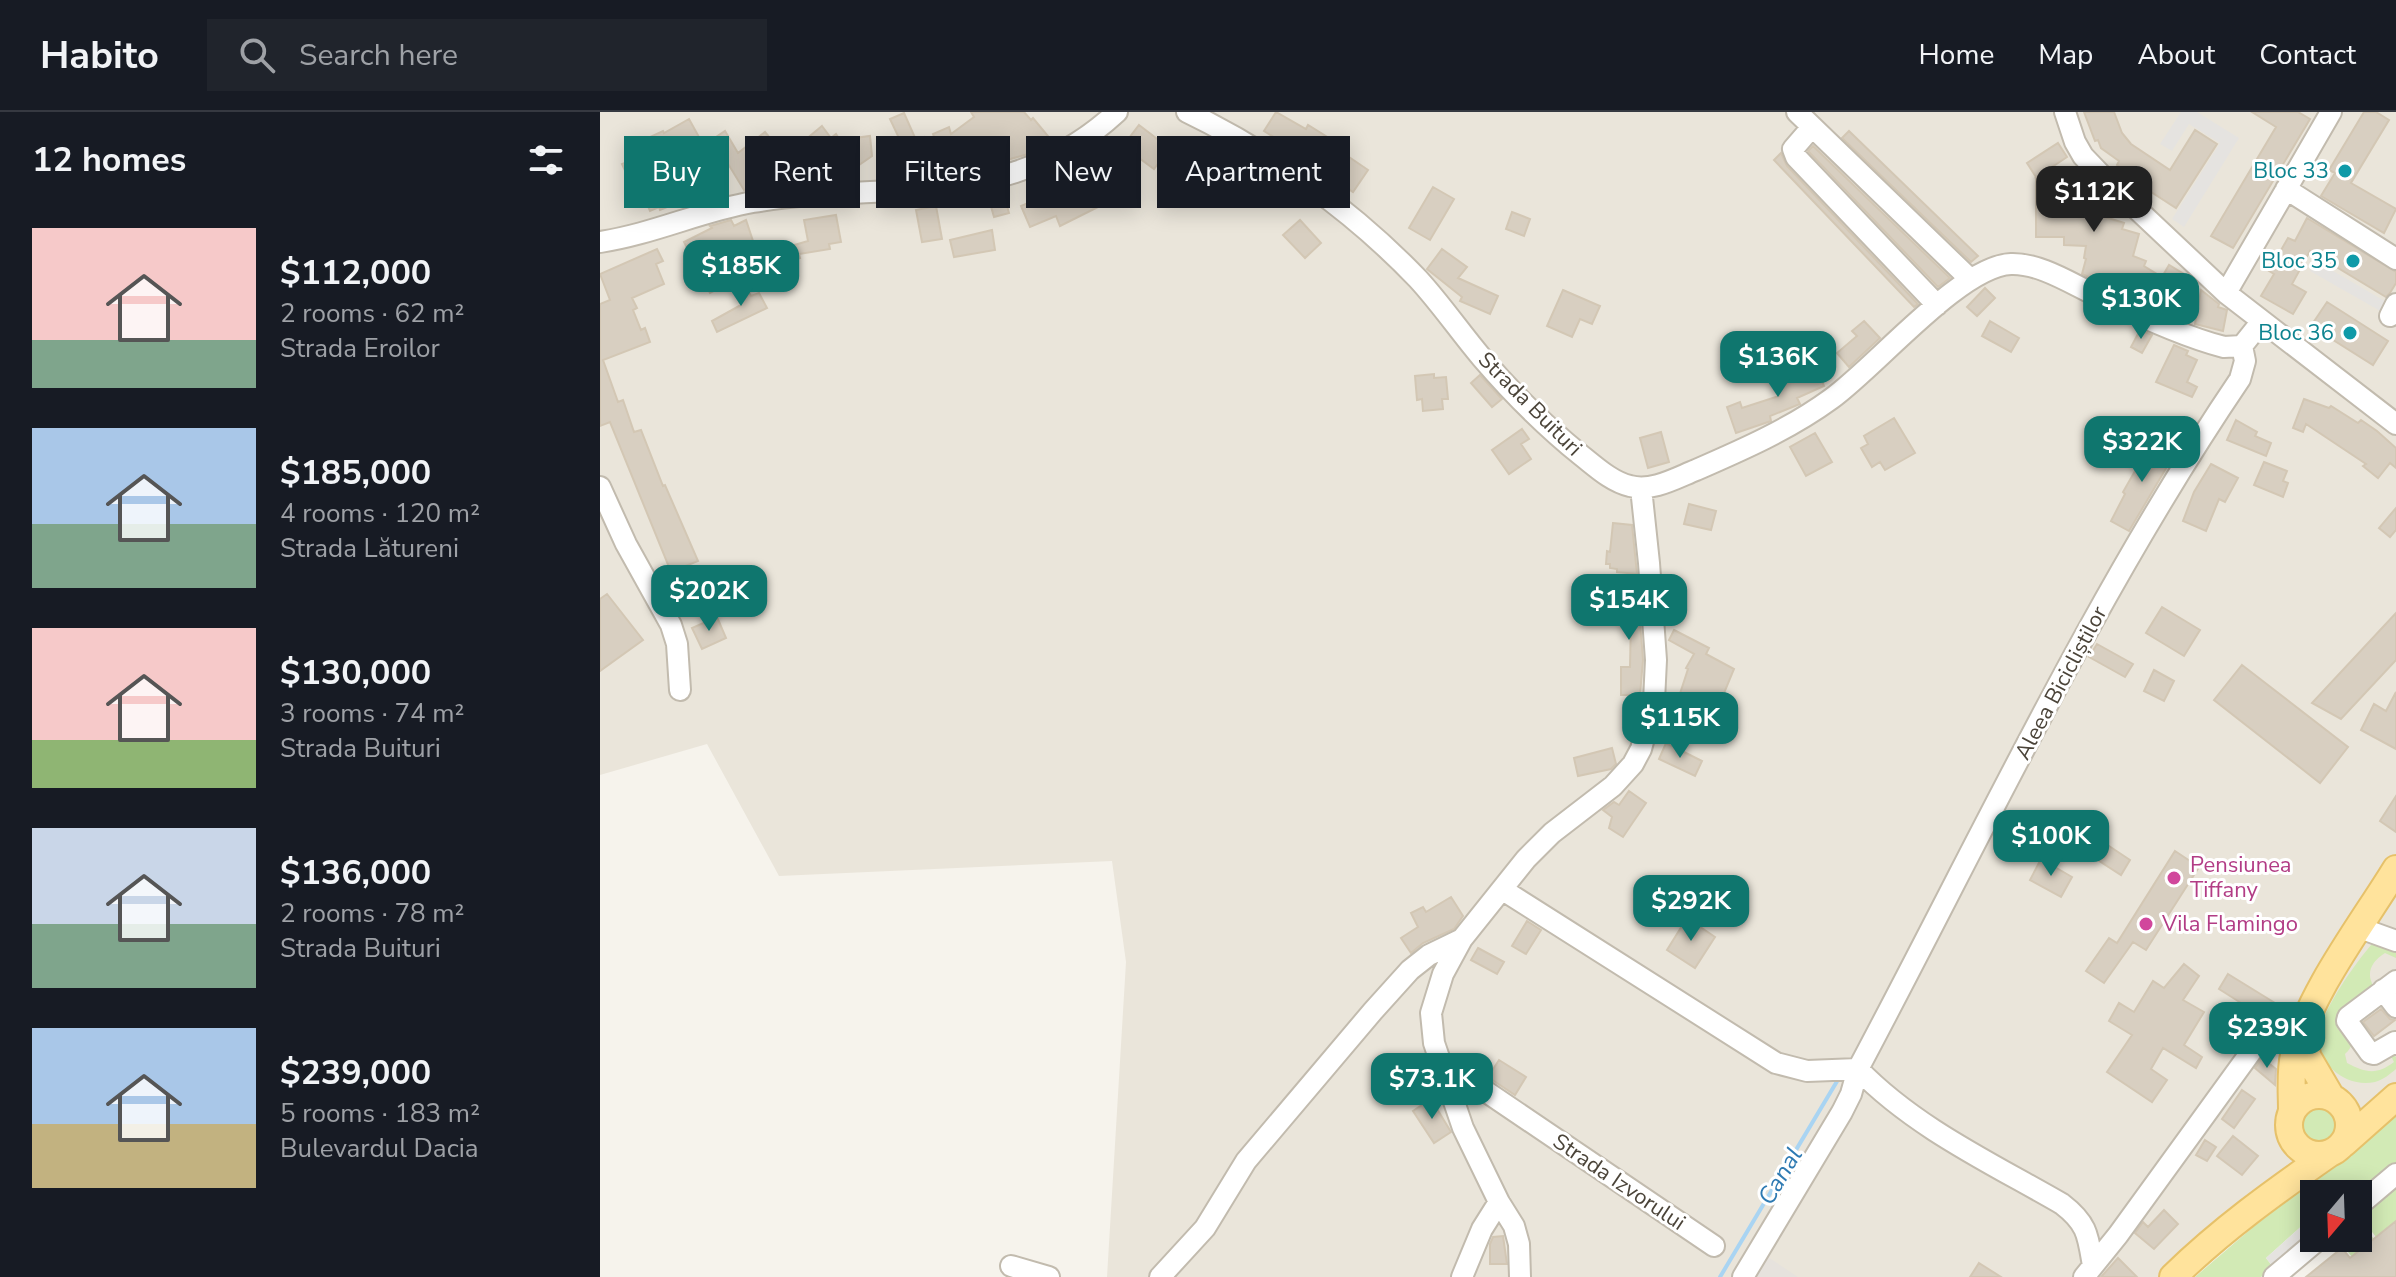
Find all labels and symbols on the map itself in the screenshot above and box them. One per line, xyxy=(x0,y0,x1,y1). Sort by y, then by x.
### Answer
place label: Bloc 33 xyxy=(2253,156,2329,186)
marker: Bloc 33 xyxy=(2336,162,2354,180)
pin: $112K xyxy=(2038,166,2150,234)
pin: $185K xyxy=(685,240,797,308)
place label: Bloc 35 xyxy=(2261,246,2337,276)
marker: Bloc 35 xyxy=(2344,252,2362,270)
pin: $130K xyxy=(2085,273,2197,341)
place label: Bloc 36 xyxy=(2258,318,2334,348)
marker: Bloc 36 xyxy=(2341,324,2359,342)
pin: $136K xyxy=(1722,331,1834,399)
street label: Strada Buituri xyxy=(1471,345,1589,463)
pin: $322K xyxy=(2086,416,2198,484)
pin: $202K xyxy=(653,565,765,633)
pin: $154K xyxy=(1573,574,1685,642)
street label: Aleea Bicicliștilor xyxy=(2008,601,2114,765)
pin: $115K xyxy=(1624,692,1736,760)
pin: $100K xyxy=(1995,810,2107,878)
place label: Pensiunea Tiffany xyxy=(2190,850,2292,905)
marker: Pensiunea Tiffany xyxy=(2165,869,2183,887)
pin: $292K xyxy=(1635,875,1747,943)
place label: Vila Flamingo xyxy=(2161,909,2298,939)
marker: Vila Flamingo xyxy=(2137,915,2155,933)
pin: $239K xyxy=(2211,1002,2323,1070)
pin: $73.1K xyxy=(1367,1053,1497,1121)
street label: Strada Izvorului xyxy=(1547,1127,1691,1237)
water label: Canal xyxy=(1750,1141,1810,1211)
north arrow xyxy=(2300,1180,2372,1252)

